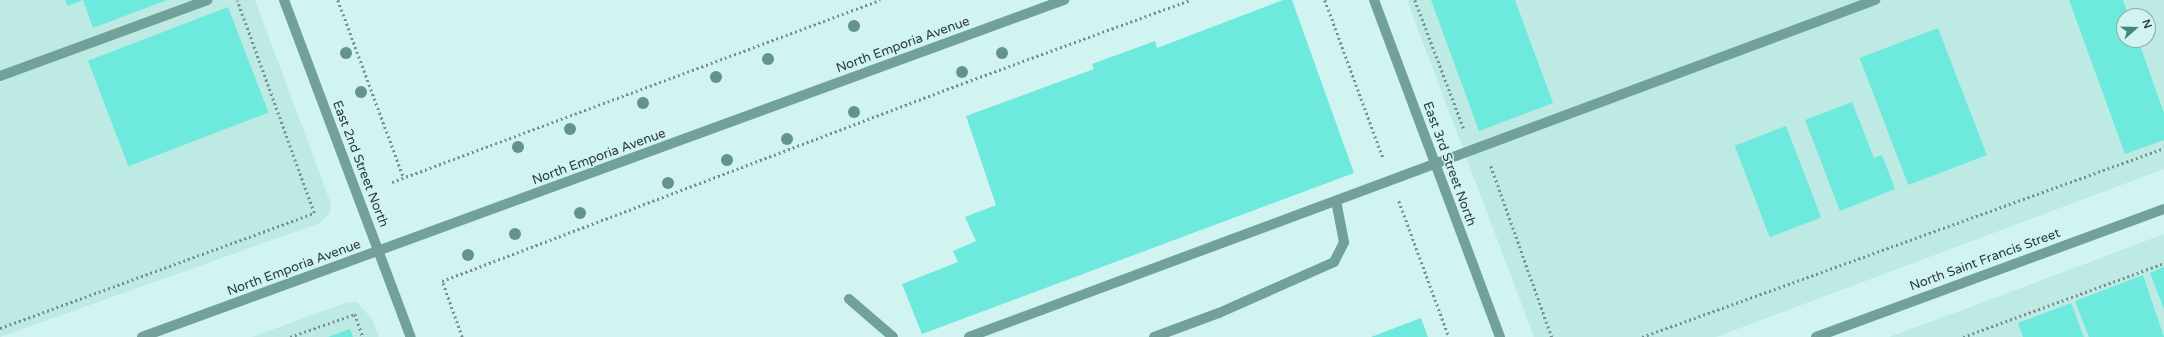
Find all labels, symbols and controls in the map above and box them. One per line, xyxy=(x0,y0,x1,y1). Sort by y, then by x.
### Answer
north arrow xyxy=(2116,8,2156,48)
street label: North Emporia Avenue xyxy=(834,14,972,76)
text: N xyxy=(2139,18,2154,30)
street label: East 2nd Street North xyxy=(329,99,391,229)
street label: East 3rd Street North xyxy=(1419,100,1479,228)
street label: North Emporia Avenue xyxy=(530,126,668,188)
street label: North Saint Francis Street xyxy=(1908,226,2062,294)
street label: North Emporia Avenue xyxy=(225,237,363,299)

